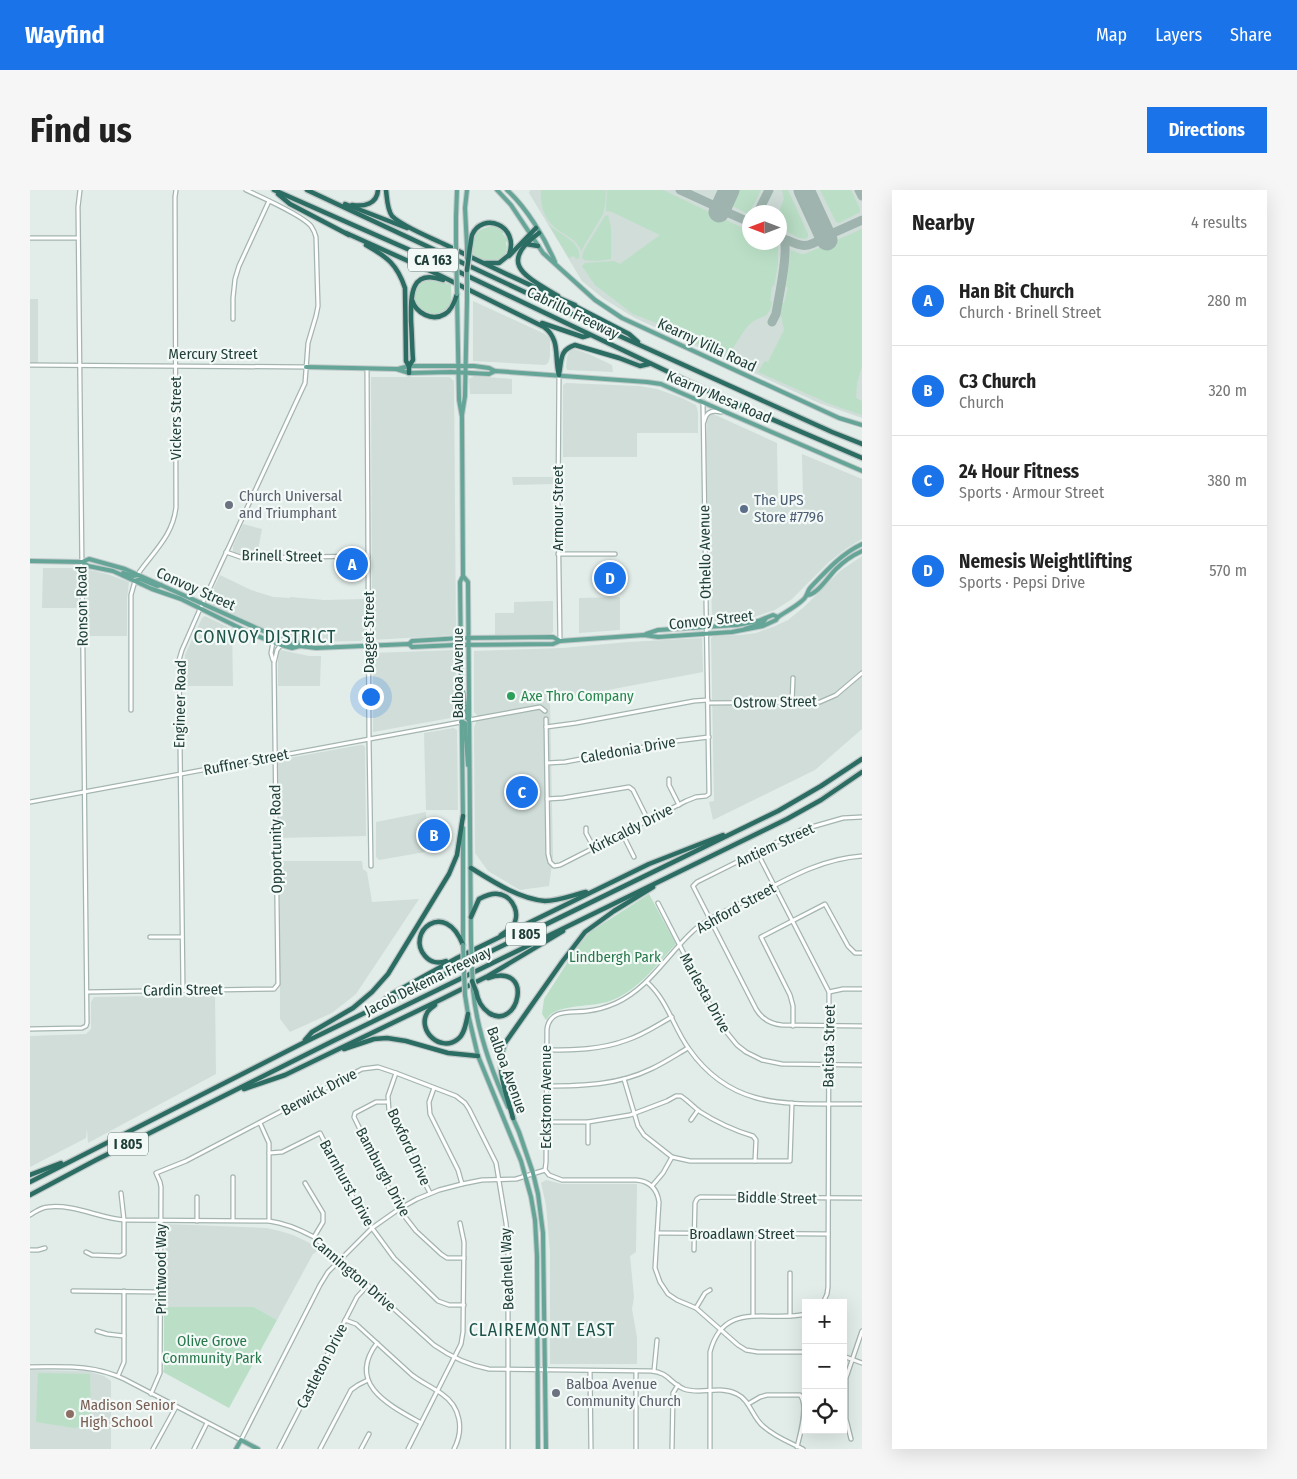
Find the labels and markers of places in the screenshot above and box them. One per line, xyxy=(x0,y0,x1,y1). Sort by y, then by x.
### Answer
place label: Church Universal and Triumphant xyxy=(239,487,342,522)
place label: The UPS Store #7796 xyxy=(754,491,824,526)
marker: Church Universal and Triumphant xyxy=(223,499,235,511)
marker: The UPS Store #7796 xyxy=(738,503,750,515)
pin: A xyxy=(336,545,368,583)
pin: D xyxy=(594,559,626,597)
place label: Axe Thro Company xyxy=(521,687,634,705)
marker: Axe Thro Company xyxy=(505,690,517,702)
pin: C xyxy=(506,773,538,811)
pin: B xyxy=(418,816,450,854)
place label: Balboa Avenue Community Church xyxy=(566,1375,681,1410)
marker: Balboa Avenue Community Church xyxy=(550,1387,562,1399)
place label: Madison Senior High School xyxy=(80,1396,176,1431)
marker: Madison Senior High School xyxy=(64,1408,76,1420)

